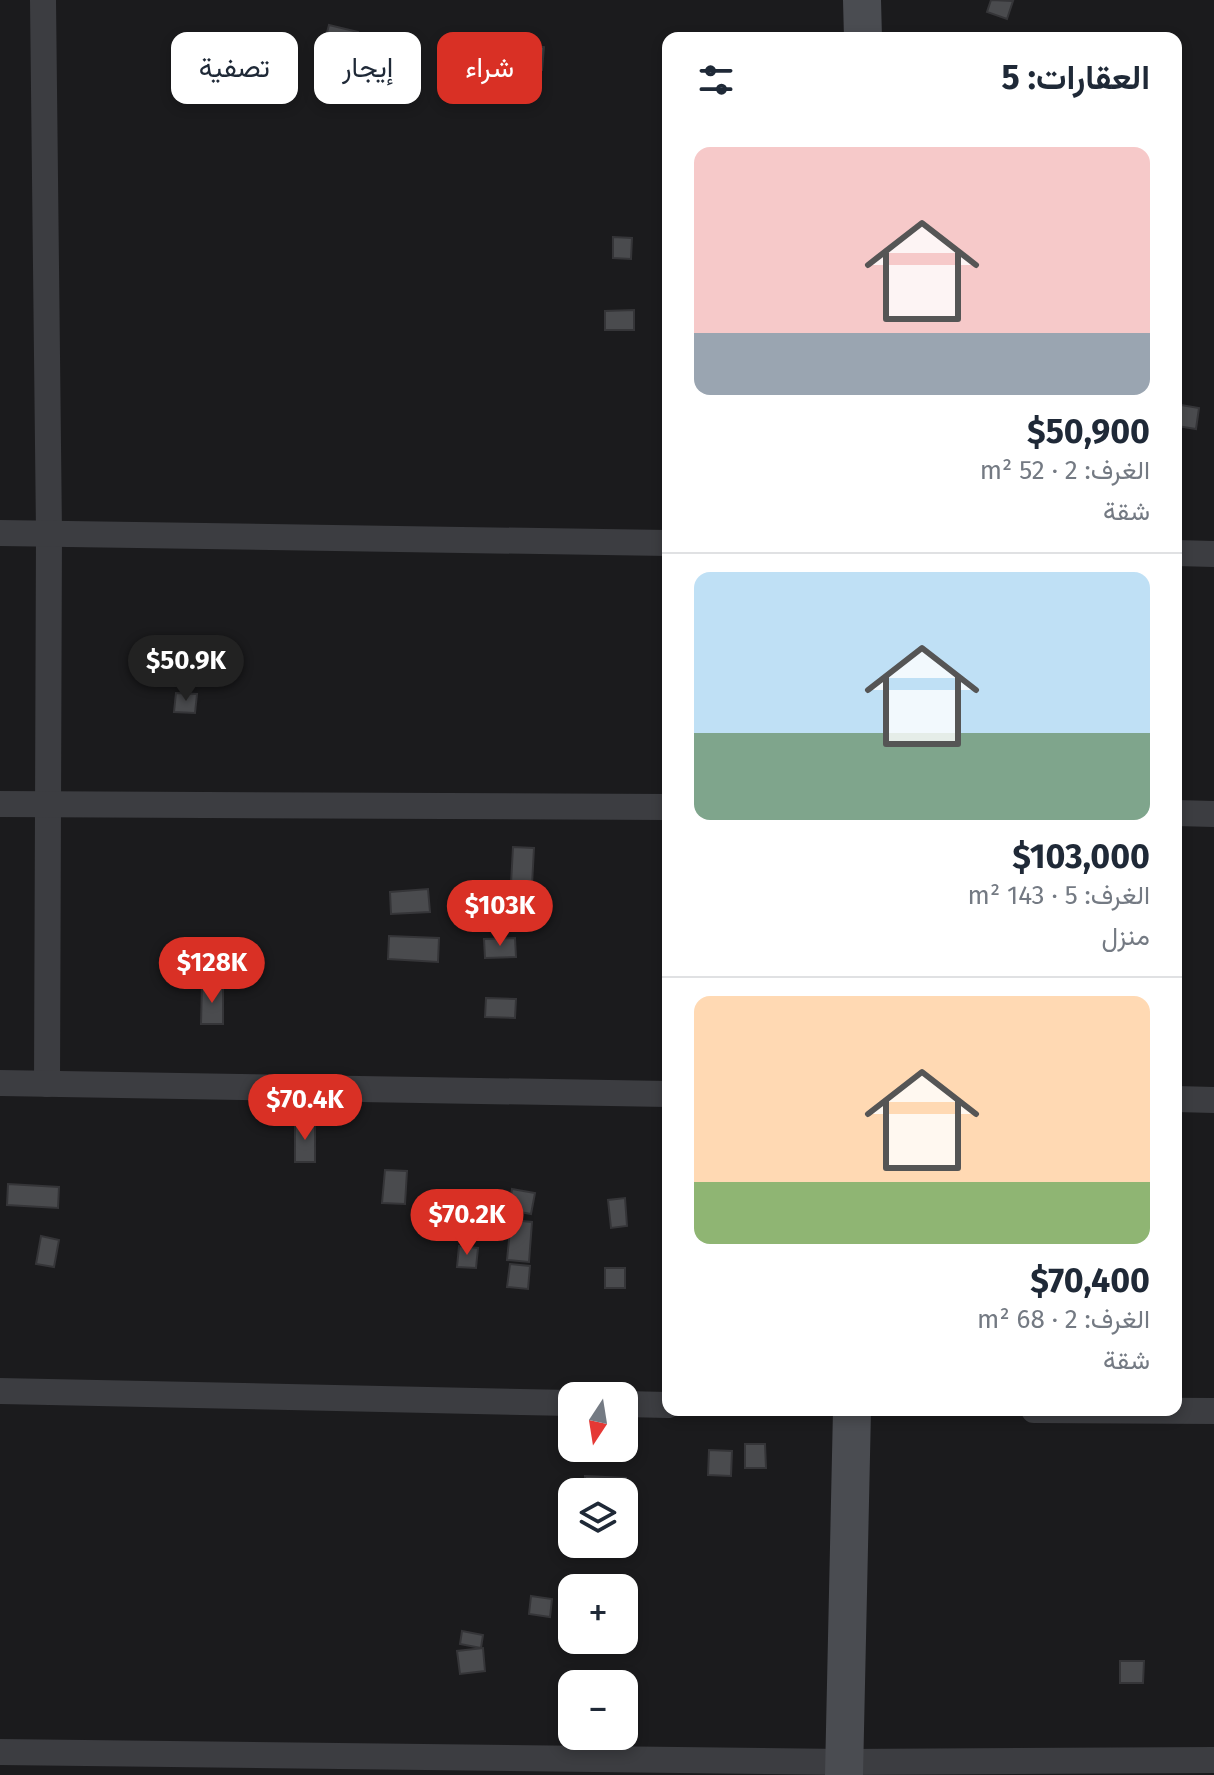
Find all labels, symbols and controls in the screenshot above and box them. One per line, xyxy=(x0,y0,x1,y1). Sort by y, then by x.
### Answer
chip: تصفية xyxy=(171,32,298,104)
chip: إيجار xyxy=(314,32,421,104)
chip: شراء xyxy=(437,32,542,104)
text: العقارات: 5 xyxy=(1002,57,1150,98)
icon: filters xyxy=(694,58,738,102)
icon: home xyxy=(850,199,994,343)
text: $50,900 xyxy=(1027,411,1150,452)
text: الغرف: 2 · 52 m² xyxy=(980,455,1150,486)
text: شقة xyxy=(1103,496,1150,527)
icon: home xyxy=(850,624,994,768)
pin: $50.9K xyxy=(121,635,251,703)
text: $50.9K xyxy=(146,645,226,676)
text: $103,000 xyxy=(1012,836,1150,877)
pin: $103K xyxy=(444,880,556,948)
text: الغرف: 5 · 143 m² xyxy=(968,880,1150,911)
text: $103K xyxy=(465,890,535,921)
text: منزل xyxy=(1101,921,1150,952)
pin: $128K xyxy=(156,937,268,1005)
text: $128K xyxy=(177,947,247,978)
icon: home xyxy=(850,1048,994,1192)
pin: $70.4K xyxy=(240,1074,370,1142)
text: $70.4K xyxy=(266,1084,344,1115)
pin: $70.2K xyxy=(402,1189,532,1257)
text: $70.2K xyxy=(429,1199,506,1230)
text: $70,400 xyxy=(1030,1260,1150,1301)
text: الغرف: 2 · 68 m² xyxy=(977,1304,1150,1335)
text: شقة xyxy=(1103,1345,1150,1376)
north arrow xyxy=(558,1382,638,1462)
map controls xyxy=(558,1382,638,1750)
button: layers xyxy=(558,1478,638,1558)
button: + xyxy=(558,1574,638,1654)
button: − xyxy=(558,1670,638,1750)

